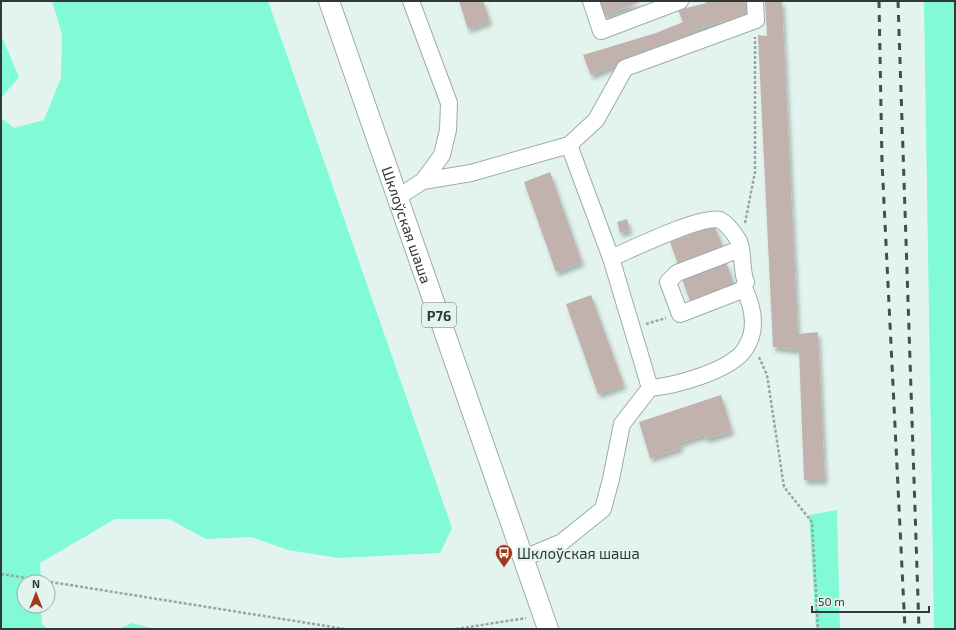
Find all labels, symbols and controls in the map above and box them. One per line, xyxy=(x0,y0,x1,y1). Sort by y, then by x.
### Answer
street label: Шклоўская шаша xyxy=(378,164,436,286)
road number: Р76 xyxy=(422,303,456,327)
bus stop icon: Шклоўская шаша xyxy=(494,543,514,568)
place label: Шклоўская шаша xyxy=(517,544,640,563)
north arrow xyxy=(16,574,56,614)
text: N xyxy=(32,577,40,590)
scale bar xyxy=(812,588,929,614)
text: 50 m xyxy=(818,594,845,608)

